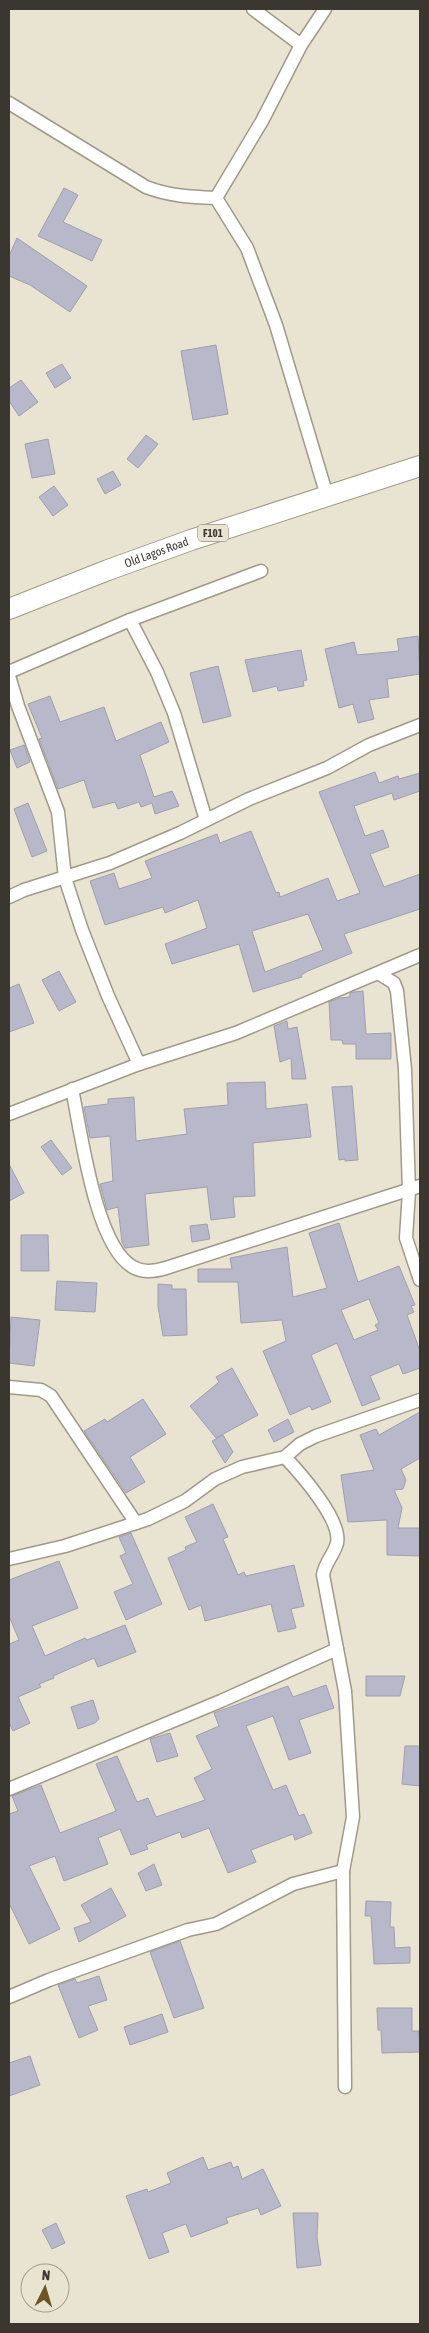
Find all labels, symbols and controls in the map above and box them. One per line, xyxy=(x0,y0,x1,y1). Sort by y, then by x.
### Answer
road number: F101 xyxy=(198,524,228,542)
street label: Old Lagos Road xyxy=(123,534,190,570)
north arrow xyxy=(20,2263,70,2313)
text: N xyxy=(41,2267,51,2283)

